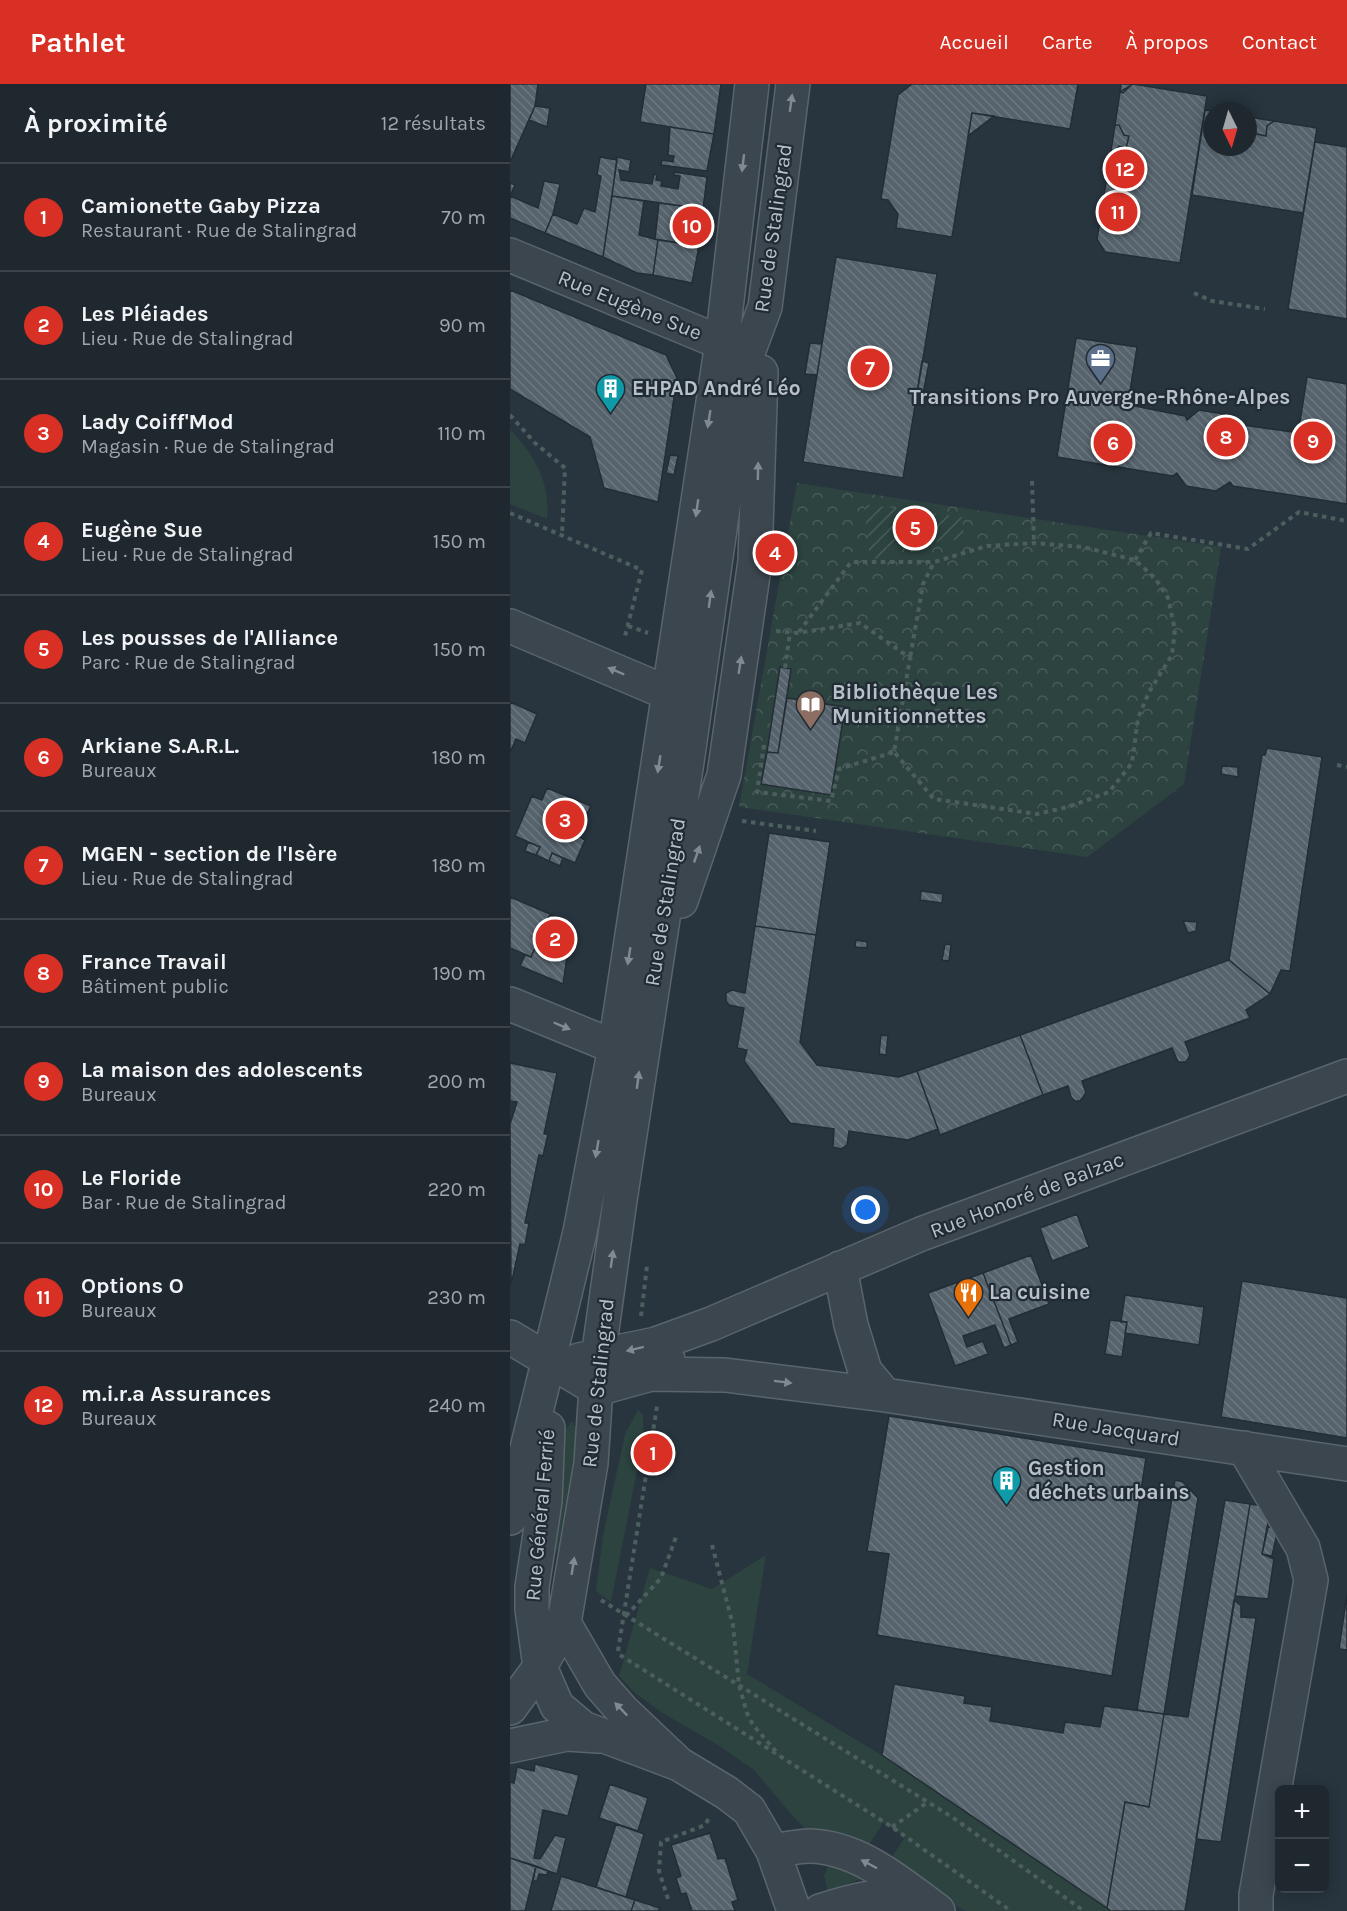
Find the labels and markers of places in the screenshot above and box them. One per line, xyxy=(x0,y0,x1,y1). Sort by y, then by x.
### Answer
pin: 12 xyxy=(1106,146,1144,191)
pin: 11 xyxy=(1098,190,1138,234)
pin: 10 xyxy=(672,204,711,248)
office icon: Transitions Pro Auvergne-Rhône-Alpes xyxy=(1084,342,1116,384)
pin: 7 xyxy=(850,346,890,390)
building icon: EHPAD André Léo xyxy=(595,372,627,414)
place label: EHPAD André Léo xyxy=(632,376,801,400)
place label: Transitions Pro Auvergne-Rhône-Alpes xyxy=(910,385,1290,409)
pin: 8 xyxy=(1206,414,1246,460)
pin: 9 xyxy=(1294,418,1332,464)
pin: 6 xyxy=(1094,420,1132,466)
pin: 5 xyxy=(896,506,934,550)
pin: 4 xyxy=(756,530,794,576)
place label: Bibliothèque Les Munitionnettes xyxy=(832,680,998,728)
library icon: Bibliothèque Les Munitionnettes xyxy=(795,688,827,730)
pin: 3 xyxy=(546,798,584,842)
pin: 2 xyxy=(536,916,574,962)
restaurant icon: La cuisine xyxy=(952,1276,984,1318)
place label: La cuisine xyxy=(989,1280,1090,1304)
pin: 1 xyxy=(634,1430,672,1476)
place label: Gestion déchets urbains xyxy=(1028,1456,1190,1504)
building icon: Gestion déchets urbains xyxy=(991,1464,1023,1506)

